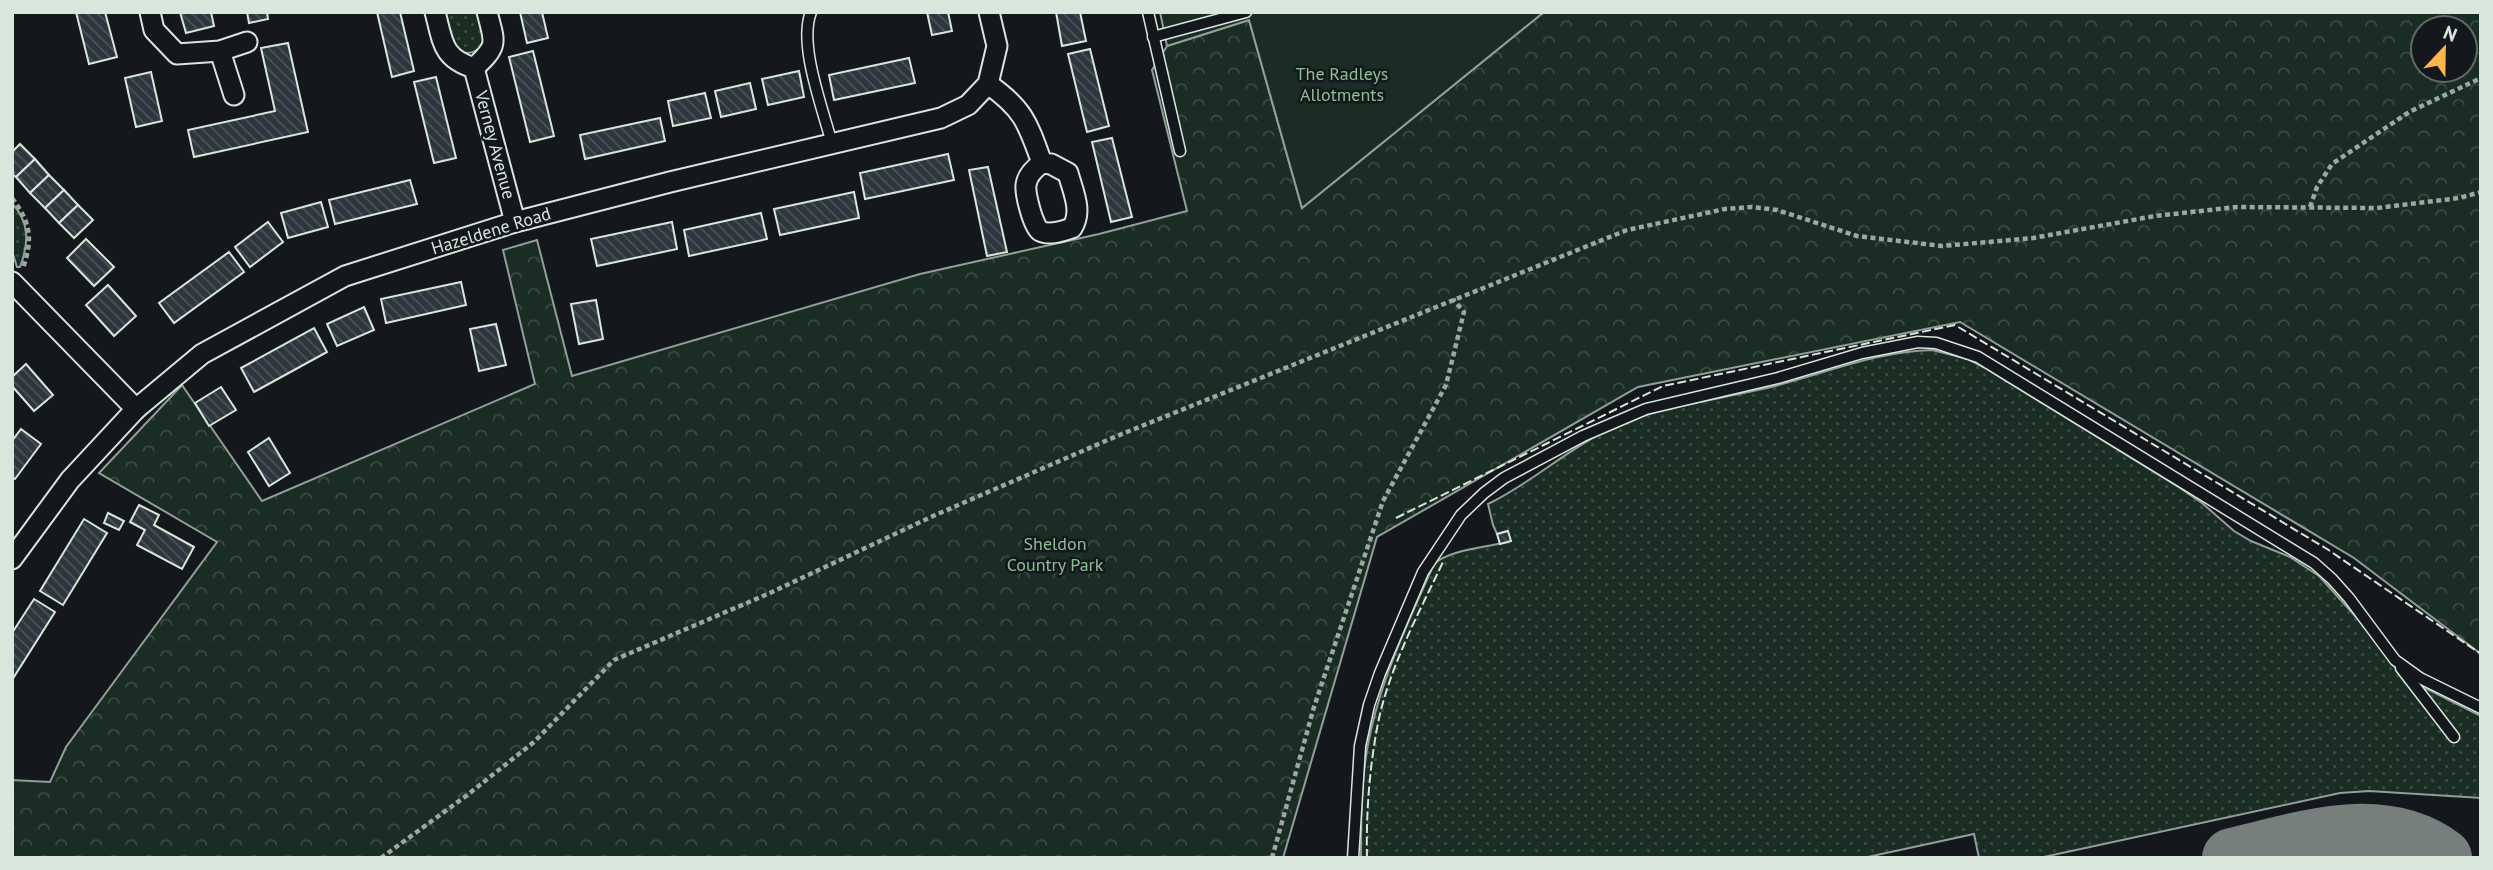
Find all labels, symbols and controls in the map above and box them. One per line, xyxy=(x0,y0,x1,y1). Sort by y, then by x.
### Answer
north arrow xyxy=(2409,14,2479,84)
text: N xyxy=(2440,20,2461,47)
park label: The Radleys Allotments xyxy=(1296,62,1388,106)
street label: Verney Avenue xyxy=(470,87,521,202)
street label: Hazeldene Road xyxy=(428,201,553,260)
park label: Sheldon Country Park xyxy=(1007,532,1104,576)

